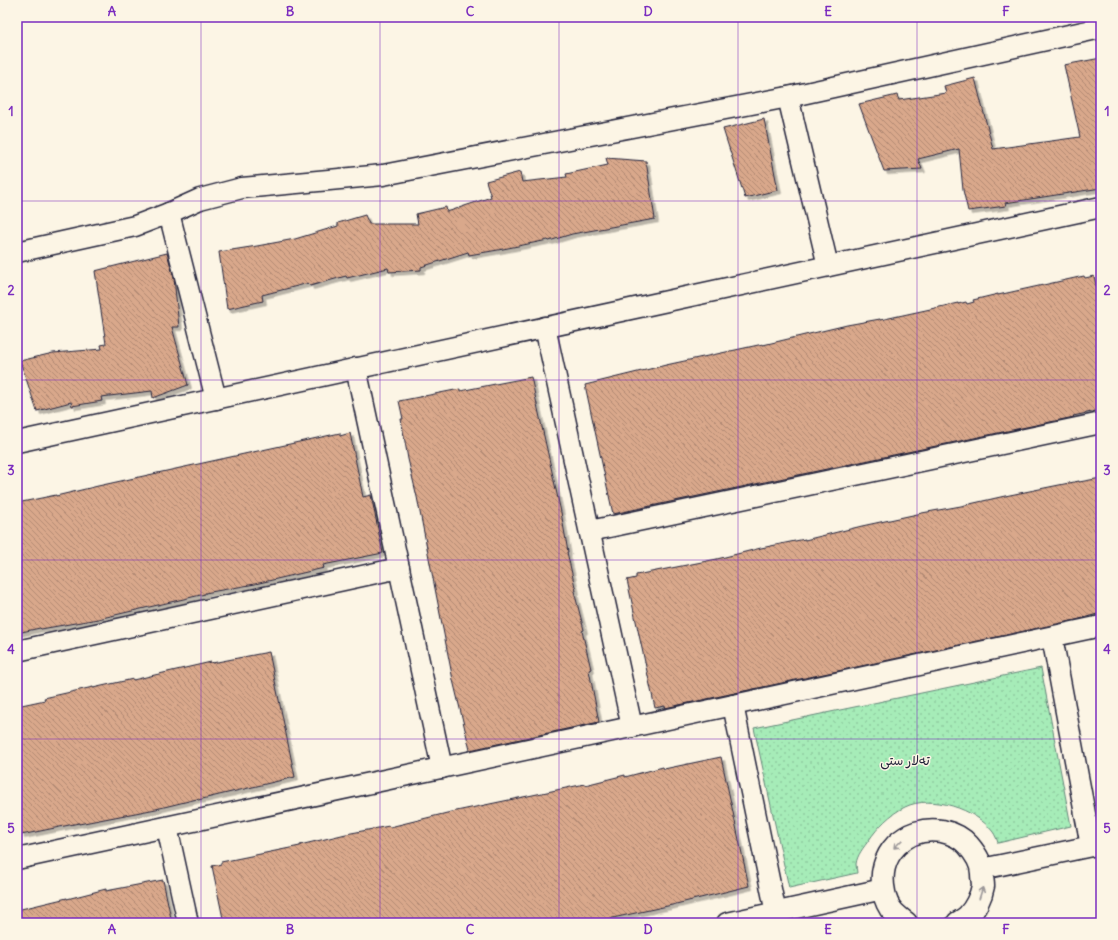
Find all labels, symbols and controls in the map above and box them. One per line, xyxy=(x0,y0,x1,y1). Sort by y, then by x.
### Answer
text: A xyxy=(108,3,117,20)
text: B xyxy=(286,3,295,20)
text: C xyxy=(466,3,475,20)
text: D xyxy=(643,3,653,20)
text: E xyxy=(824,3,832,20)
text: F xyxy=(1002,3,1010,20)
text: 1 xyxy=(8,103,14,120)
text: 1 xyxy=(1104,103,1110,120)
text: 2 xyxy=(7,282,15,299)
text: 2 xyxy=(1103,282,1111,299)
text: 3 xyxy=(7,462,15,479)
text: 3 xyxy=(1103,462,1111,479)
text: 4 xyxy=(7,641,15,658)
text: 4 xyxy=(1103,641,1111,658)
district label: ته‌لار ستی xyxy=(880,752,930,770)
text: 5 xyxy=(7,820,15,837)
text: 5 xyxy=(1103,820,1111,837)
one-way arrow xyxy=(894,838,904,848)
one-way arrow xyxy=(978,887,985,900)
text: A xyxy=(108,921,117,938)
text: B xyxy=(286,921,295,938)
text: C xyxy=(466,921,475,938)
text: D xyxy=(643,921,653,938)
text: E xyxy=(824,921,832,938)
text: F xyxy=(1002,921,1010,938)

